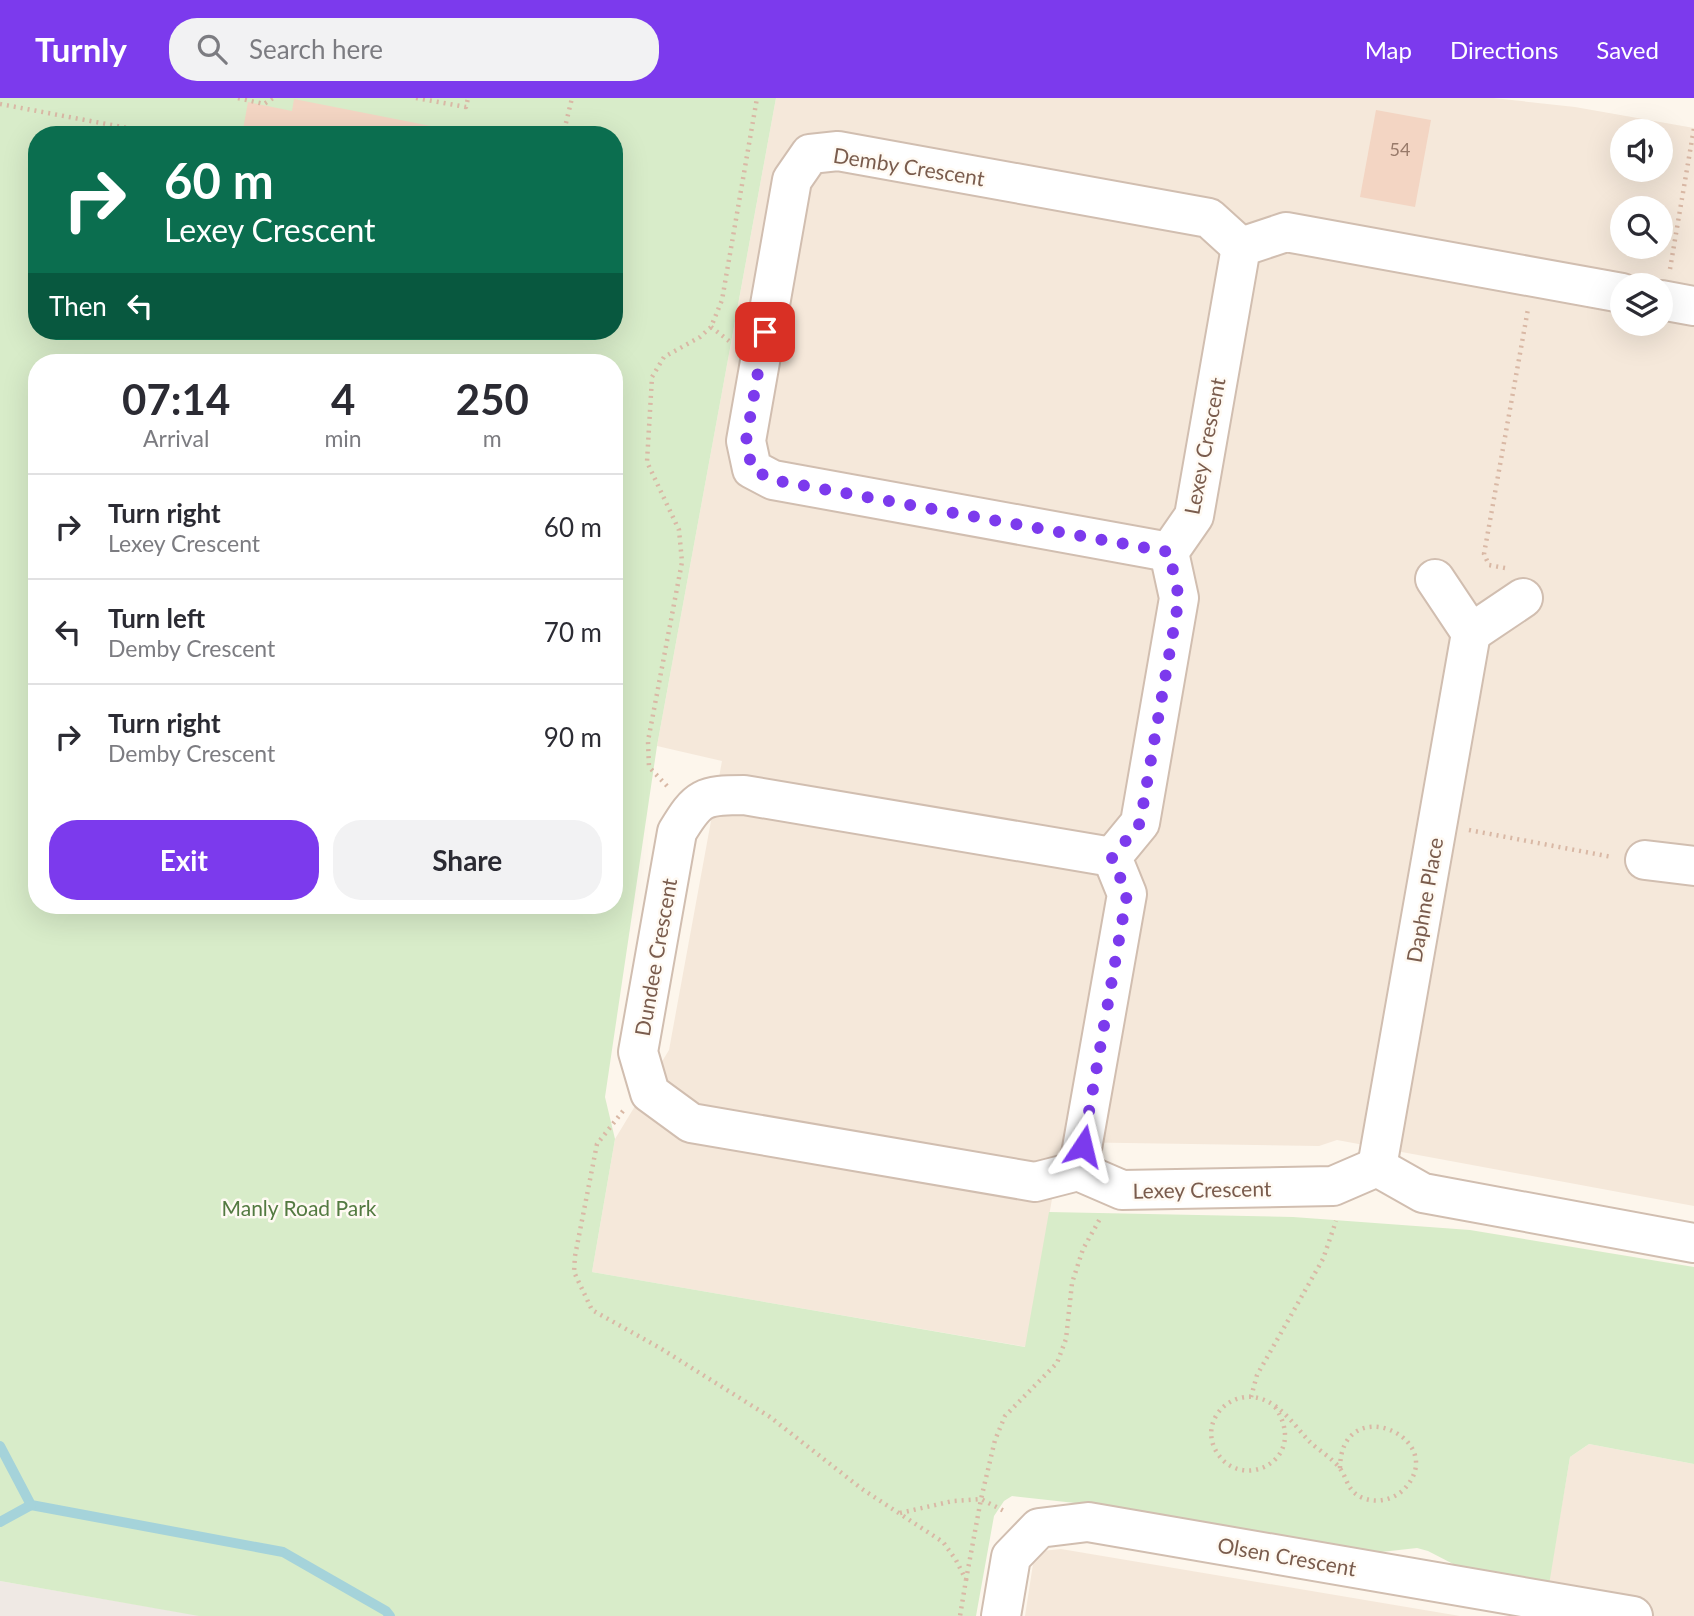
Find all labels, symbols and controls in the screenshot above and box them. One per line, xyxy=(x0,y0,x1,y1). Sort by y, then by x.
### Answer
search box xyxy=(169,18,659,81)
text: Turnly xyxy=(35,29,127,69)
icon: search xyxy=(193,30,231,68)
text: Search here xyxy=(249,33,383,65)
text: Map xyxy=(1365,35,1412,64)
text: Directions xyxy=(1450,35,1558,64)
text: Saved xyxy=(1596,35,1659,64)
map controls xyxy=(1610,119,1673,336)
button: sound xyxy=(1610,119,1673,182)
house number: 54 xyxy=(1390,138,1410,160)
street label: Demby Crescent xyxy=(832,142,987,190)
text: 60 m xyxy=(164,151,274,209)
icon: right xyxy=(49,154,140,245)
button: search xyxy=(1610,196,1673,259)
text: Lexey Crescent xyxy=(164,210,376,249)
button: layers xyxy=(1610,273,1673,336)
icon: left xyxy=(121,287,159,325)
text: Then xyxy=(49,290,107,322)
pin xyxy=(735,302,795,362)
icon: arrive xyxy=(746,313,784,351)
text: 07:14 xyxy=(122,374,230,424)
text: 4 xyxy=(331,374,355,424)
text: 250 xyxy=(456,374,529,424)
street label: Lexey Crescent xyxy=(1178,375,1230,517)
text: Arrival xyxy=(143,424,209,452)
text: min xyxy=(324,424,362,452)
text: m xyxy=(483,424,502,452)
text: Turn right xyxy=(108,497,221,529)
icon: right xyxy=(49,508,87,546)
text: 60 m xyxy=(544,511,602,543)
text: Lexey Crescent xyxy=(108,529,260,557)
text: Turn left xyxy=(108,602,205,634)
icon: left xyxy=(49,613,87,651)
text: 70 m xyxy=(544,616,602,648)
text: Demby Crescent xyxy=(108,634,275,662)
text: Turn right xyxy=(108,707,221,739)
icon: right xyxy=(49,718,87,756)
text: 90 m xyxy=(544,721,602,753)
text: Demby Crescent xyxy=(108,739,275,767)
button: Exit xyxy=(49,820,319,900)
button: Share xyxy=(333,820,602,900)
street label: Daphne Place xyxy=(1401,835,1447,965)
street label: Dundee Crescent xyxy=(629,876,681,1038)
position arrow xyxy=(1046,1109,1120,1183)
street label: Lexey Crescent xyxy=(1132,1175,1272,1203)
park label: Manly Road Park xyxy=(222,1195,377,1220)
street label: Olsen Crescent xyxy=(1216,1532,1359,1581)

